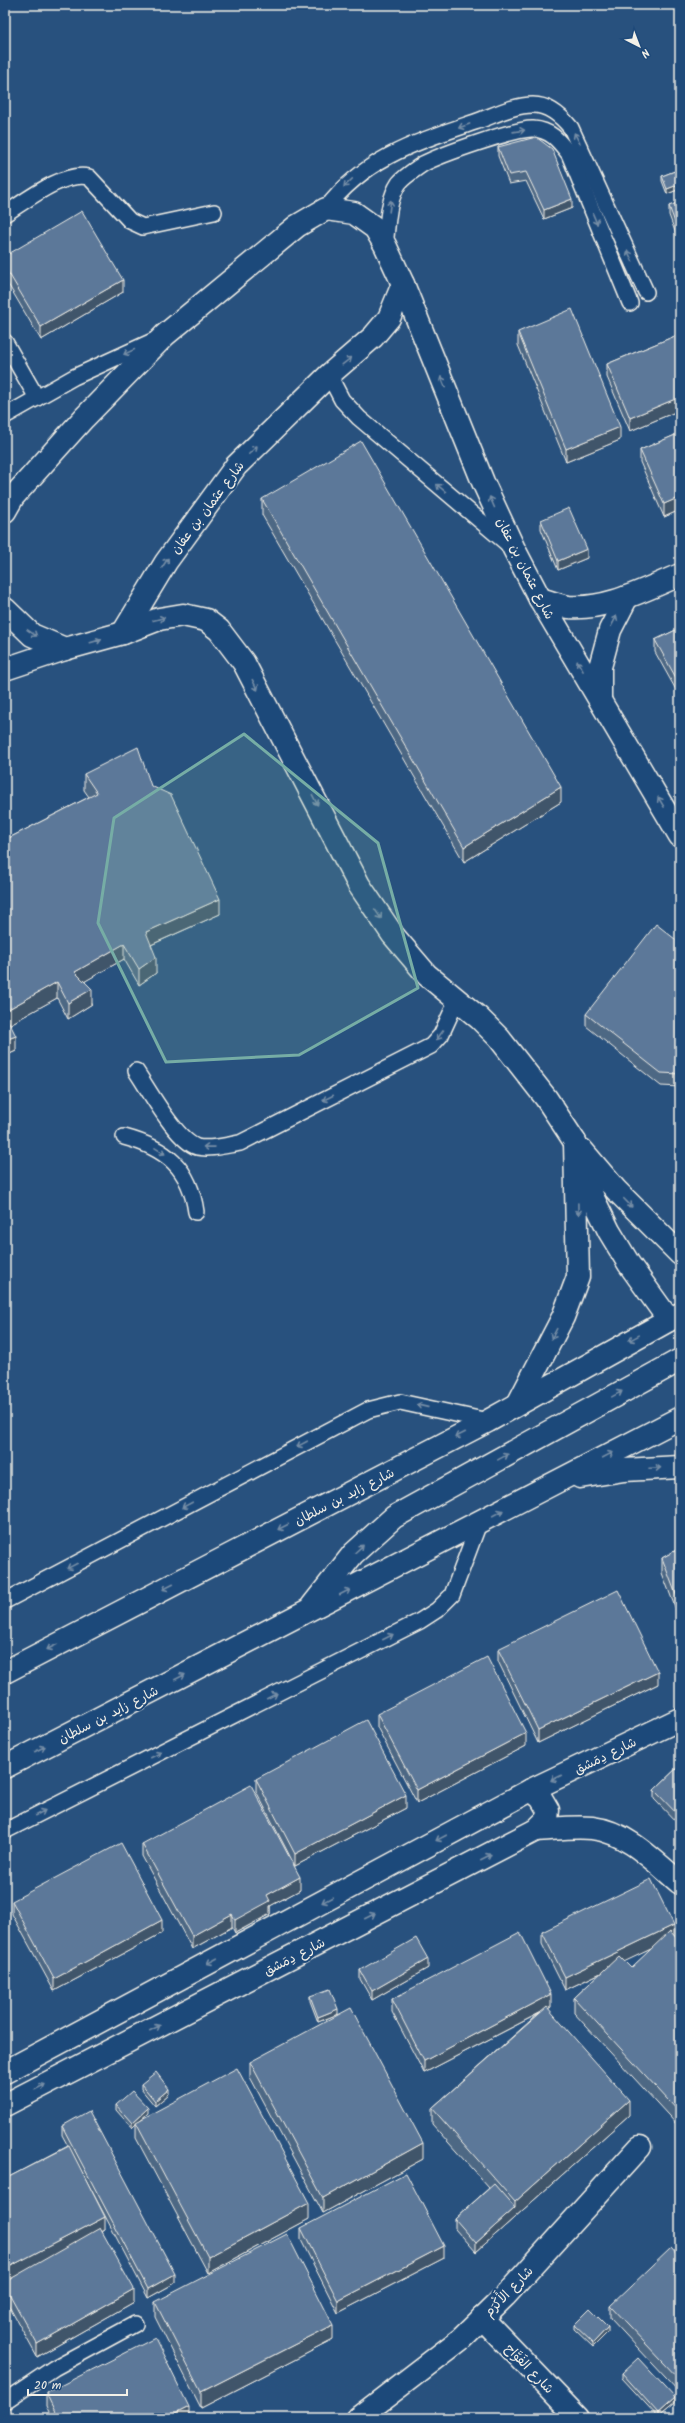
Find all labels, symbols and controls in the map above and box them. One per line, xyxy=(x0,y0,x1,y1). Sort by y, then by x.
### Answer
north arrow xyxy=(619,26,659,66)
text: N xyxy=(636,44,654,62)
one-way arrow xyxy=(457,123,470,130)
one-way arrow xyxy=(513,126,526,134)
one-way arrow xyxy=(572,132,580,144)
one-way arrow xyxy=(343,178,353,188)
one-way arrow xyxy=(386,200,394,213)
one-way arrow xyxy=(591,213,599,225)
one-way arrow xyxy=(626,251,633,263)
one-way arrow xyxy=(124,349,136,356)
one-way arrow xyxy=(342,356,353,365)
one-way arrow xyxy=(438,376,446,388)
one-way arrow xyxy=(248,445,258,454)
street label: شارع عثمان بن عفان xyxy=(166,457,250,559)
one-way arrow xyxy=(435,484,446,493)
one-way arrow xyxy=(488,496,496,508)
street label: شارع عثمان بن عفان xyxy=(490,514,559,623)
one-way arrow xyxy=(161,558,169,569)
one-way arrow xyxy=(153,615,166,623)
one-way arrow xyxy=(611,616,618,628)
one-way arrow xyxy=(26,629,37,637)
one-way arrow xyxy=(89,637,102,644)
one-way arrow xyxy=(575,660,583,672)
one-way arrow xyxy=(252,679,260,691)
one-way arrow xyxy=(312,794,319,806)
one-way arrow xyxy=(656,796,664,808)
one-way arrow xyxy=(374,908,382,919)
one-way arrow xyxy=(436,1029,444,1040)
one-way arrow xyxy=(322,1095,334,1103)
one-way arrow xyxy=(203,1143,216,1151)
one-way arrow xyxy=(154,1147,165,1155)
one-way arrow xyxy=(623,1198,633,1208)
one-way arrow xyxy=(574,1202,581,1215)
one-way arrow xyxy=(550,1327,557,1339)
one-way arrow xyxy=(629,1334,641,1342)
one-way arrow xyxy=(611,1390,623,1398)
one-way arrow xyxy=(416,1401,429,1409)
one-way arrow xyxy=(455,1432,467,1439)
one-way arrow xyxy=(296,1441,308,1449)
one-way arrow xyxy=(602,1451,614,1459)
one-way arrow xyxy=(497,1453,509,1460)
street label: شارع زايد بن سلطان xyxy=(291,1463,398,1532)
one-way arrow xyxy=(648,1464,661,1472)
one-way arrow xyxy=(181,1502,193,1509)
one-way arrow xyxy=(492,1509,504,1516)
one-way arrow xyxy=(277,1524,289,1532)
one-way arrow xyxy=(353,1544,364,1553)
one-way arrow xyxy=(66,1563,78,1570)
one-way arrow xyxy=(162,1584,174,1592)
one-way arrow xyxy=(339,1587,351,1595)
one-way arrow xyxy=(382,1633,394,1640)
one-way arrow xyxy=(47,1644,59,1652)
one-way arrow xyxy=(174,1673,186,1680)
street label: شارع زايد بن سلطان xyxy=(55,1681,162,1750)
one-way arrow xyxy=(266,1692,278,1699)
street label: شارع دِمَشق xyxy=(571,1732,640,1780)
one-way arrow xyxy=(33,1745,45,1753)
one-way arrow xyxy=(150,1750,162,1758)
one-way arrow xyxy=(551,1775,563,1782)
one-way arrow xyxy=(34,1809,46,1816)
one-way arrow xyxy=(435,1835,447,1843)
one-way arrow xyxy=(479,1852,491,1860)
one-way arrow xyxy=(321,1897,333,1904)
one-way arrow xyxy=(364,1912,376,1920)
street label: شارع دِمَشق xyxy=(260,1933,329,1982)
one-way arrow xyxy=(206,1958,218,1965)
one-way arrow xyxy=(149,2023,161,2031)
one-way arrow xyxy=(33,2083,45,2091)
street label: شارع الأَكْرَم xyxy=(478,2261,539,2322)
street label: شارع الفَوَّاح xyxy=(499,2339,558,2399)
scale bar xyxy=(28,2371,127,2397)
text: 20 m xyxy=(34,2376,62,2395)

